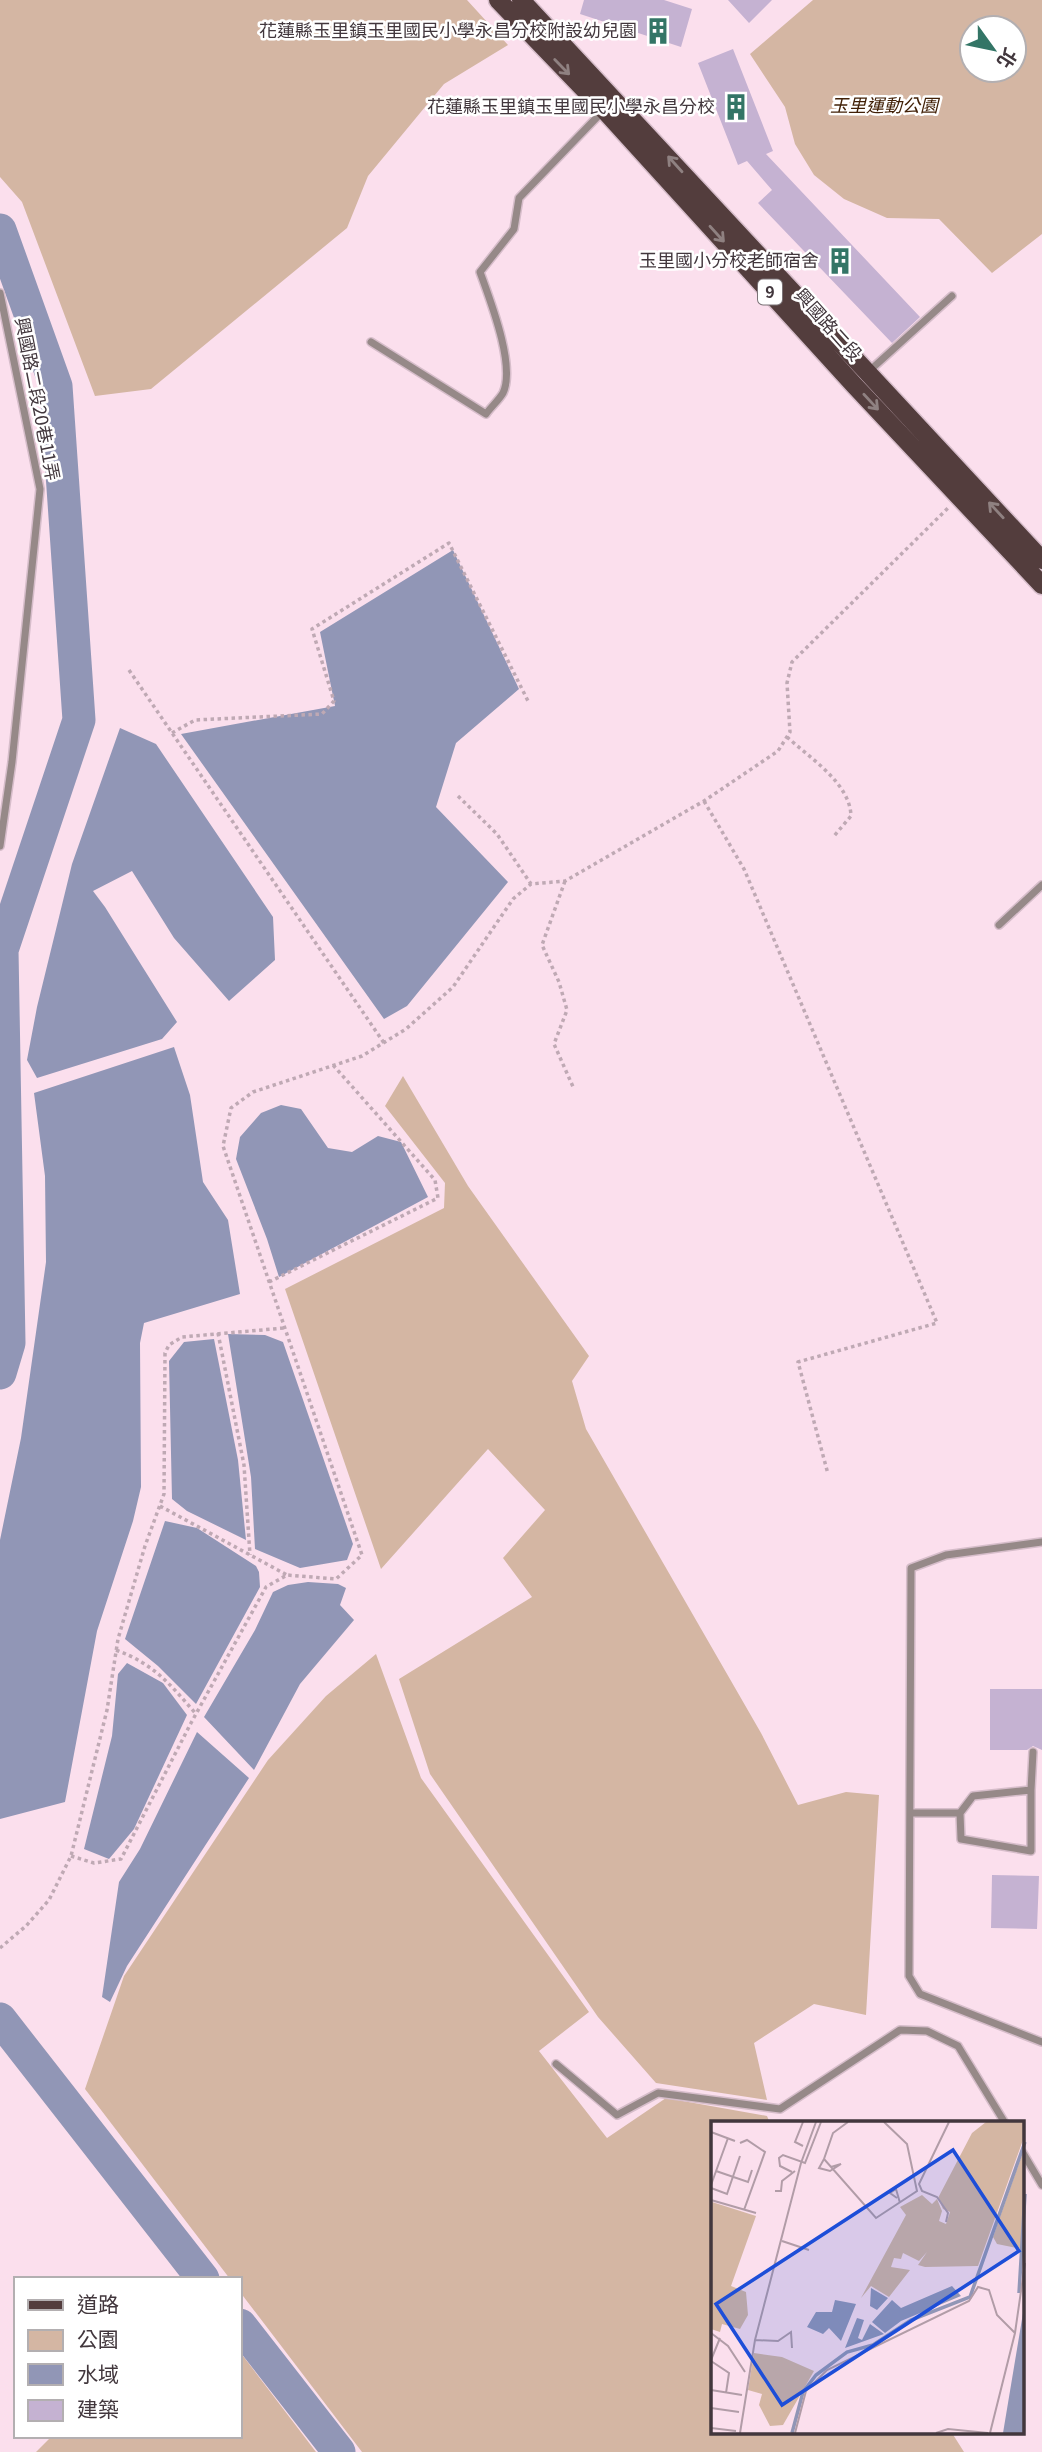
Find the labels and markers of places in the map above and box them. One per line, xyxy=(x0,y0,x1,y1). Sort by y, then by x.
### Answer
place label: 花蓮縣玉里鎮玉里國民小學永昌分校附設幼兒園 xyxy=(259,16,637,42)
building icon: 花蓮縣玉里鎮玉里國民小學永昌分校附設幼兒園 xyxy=(643,16,673,46)
place label: 花蓮縣玉里鎮玉里國民小學永昌分校 xyxy=(427,92,715,118)
building icon: 花蓮縣玉里鎮玉里國民小學永昌分校 xyxy=(721,92,751,122)
place label: 玉里國小分校老師宿舍 xyxy=(639,246,819,272)
building icon: 玉里國小分校老師宿舍 xyxy=(825,246,855,276)

